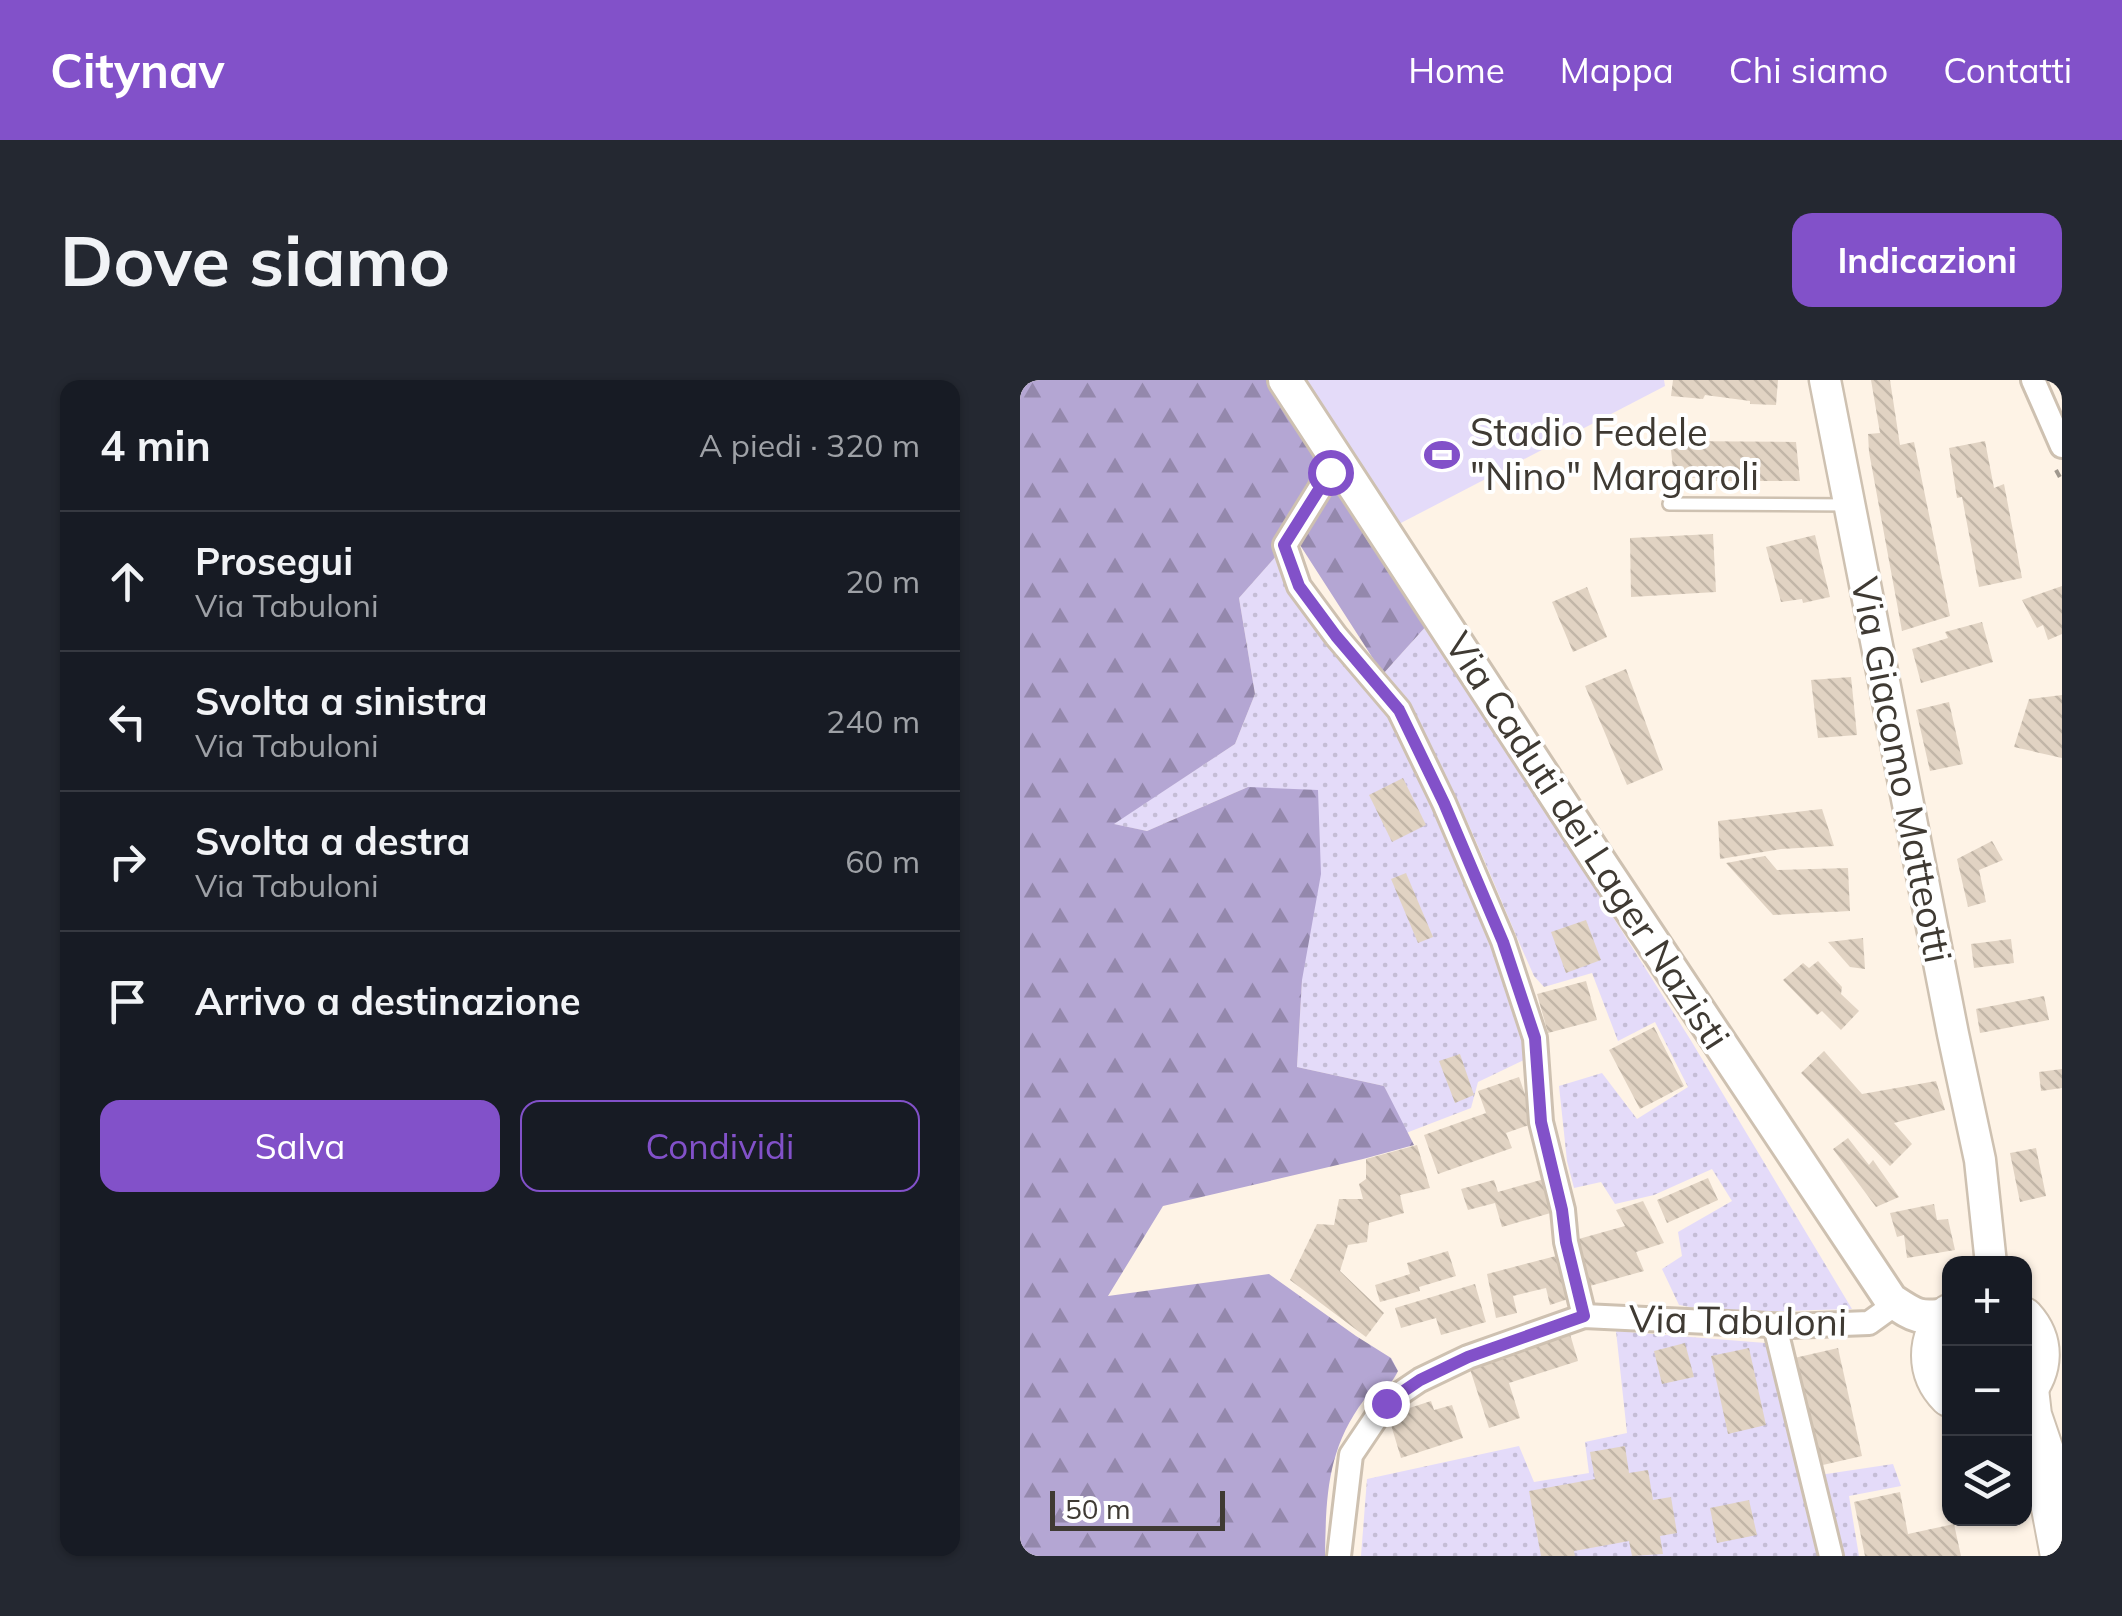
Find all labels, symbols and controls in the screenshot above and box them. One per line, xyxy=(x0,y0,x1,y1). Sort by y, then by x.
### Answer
text: Citynav xyxy=(50,40,225,100)
text: Home xyxy=(1408,48,1505,92)
text: Mappa xyxy=(1560,48,1674,92)
text: Chi siamo xyxy=(1729,48,1888,92)
text: Contatti xyxy=(1943,48,2072,92)
button: Indicazioni xyxy=(1792,213,2062,307)
text: Dove siamo xyxy=(60,216,450,304)
place label: Stadio Fedele "Nino" Margaroli xyxy=(1470,408,1759,500)
text: 4 min xyxy=(100,419,211,472)
text: A piedi · 320 m xyxy=(699,425,920,465)
sports icon: Stadio Fedele "Nino" Margaroli xyxy=(1423,436,1461,474)
route start xyxy=(1308,450,1354,496)
text: Prosegui xyxy=(195,537,353,585)
icon: ahead xyxy=(100,554,155,609)
text: 20 m xyxy=(845,561,920,601)
street label: Via Giacomo Matteotti xyxy=(1841,573,1963,967)
text: Via Tabuloni xyxy=(195,585,379,625)
street label: Via Caduti dei Lager Nazisti xyxy=(1435,623,1741,1058)
text: Svolta a sinistra xyxy=(195,677,488,725)
icon: left xyxy=(100,694,155,749)
text: 240 m xyxy=(826,701,920,741)
text: Via Tabuloni xyxy=(195,725,379,765)
text: Svolta a destra xyxy=(195,817,470,865)
icon: right xyxy=(100,834,155,889)
text: 60 m xyxy=(845,841,920,881)
text: Via Tabuloni xyxy=(195,865,379,905)
icon: arrive xyxy=(100,974,155,1029)
text: Arrivo a destinazione xyxy=(195,977,581,1025)
button: Salva xyxy=(100,1100,500,1192)
button: Condividi xyxy=(520,1100,920,1192)
map controls xyxy=(1942,1256,2032,1526)
button: + xyxy=(1942,1256,2032,1346)
street label: Via Tabuloni xyxy=(1629,1294,1847,1346)
button: − xyxy=(1942,1346,2032,1436)
route end xyxy=(1364,1381,1410,1427)
button: layers xyxy=(1942,1436,2032,1526)
scale bar xyxy=(1050,1486,1225,1530)
text: 50 m xyxy=(1065,1491,1131,1526)

